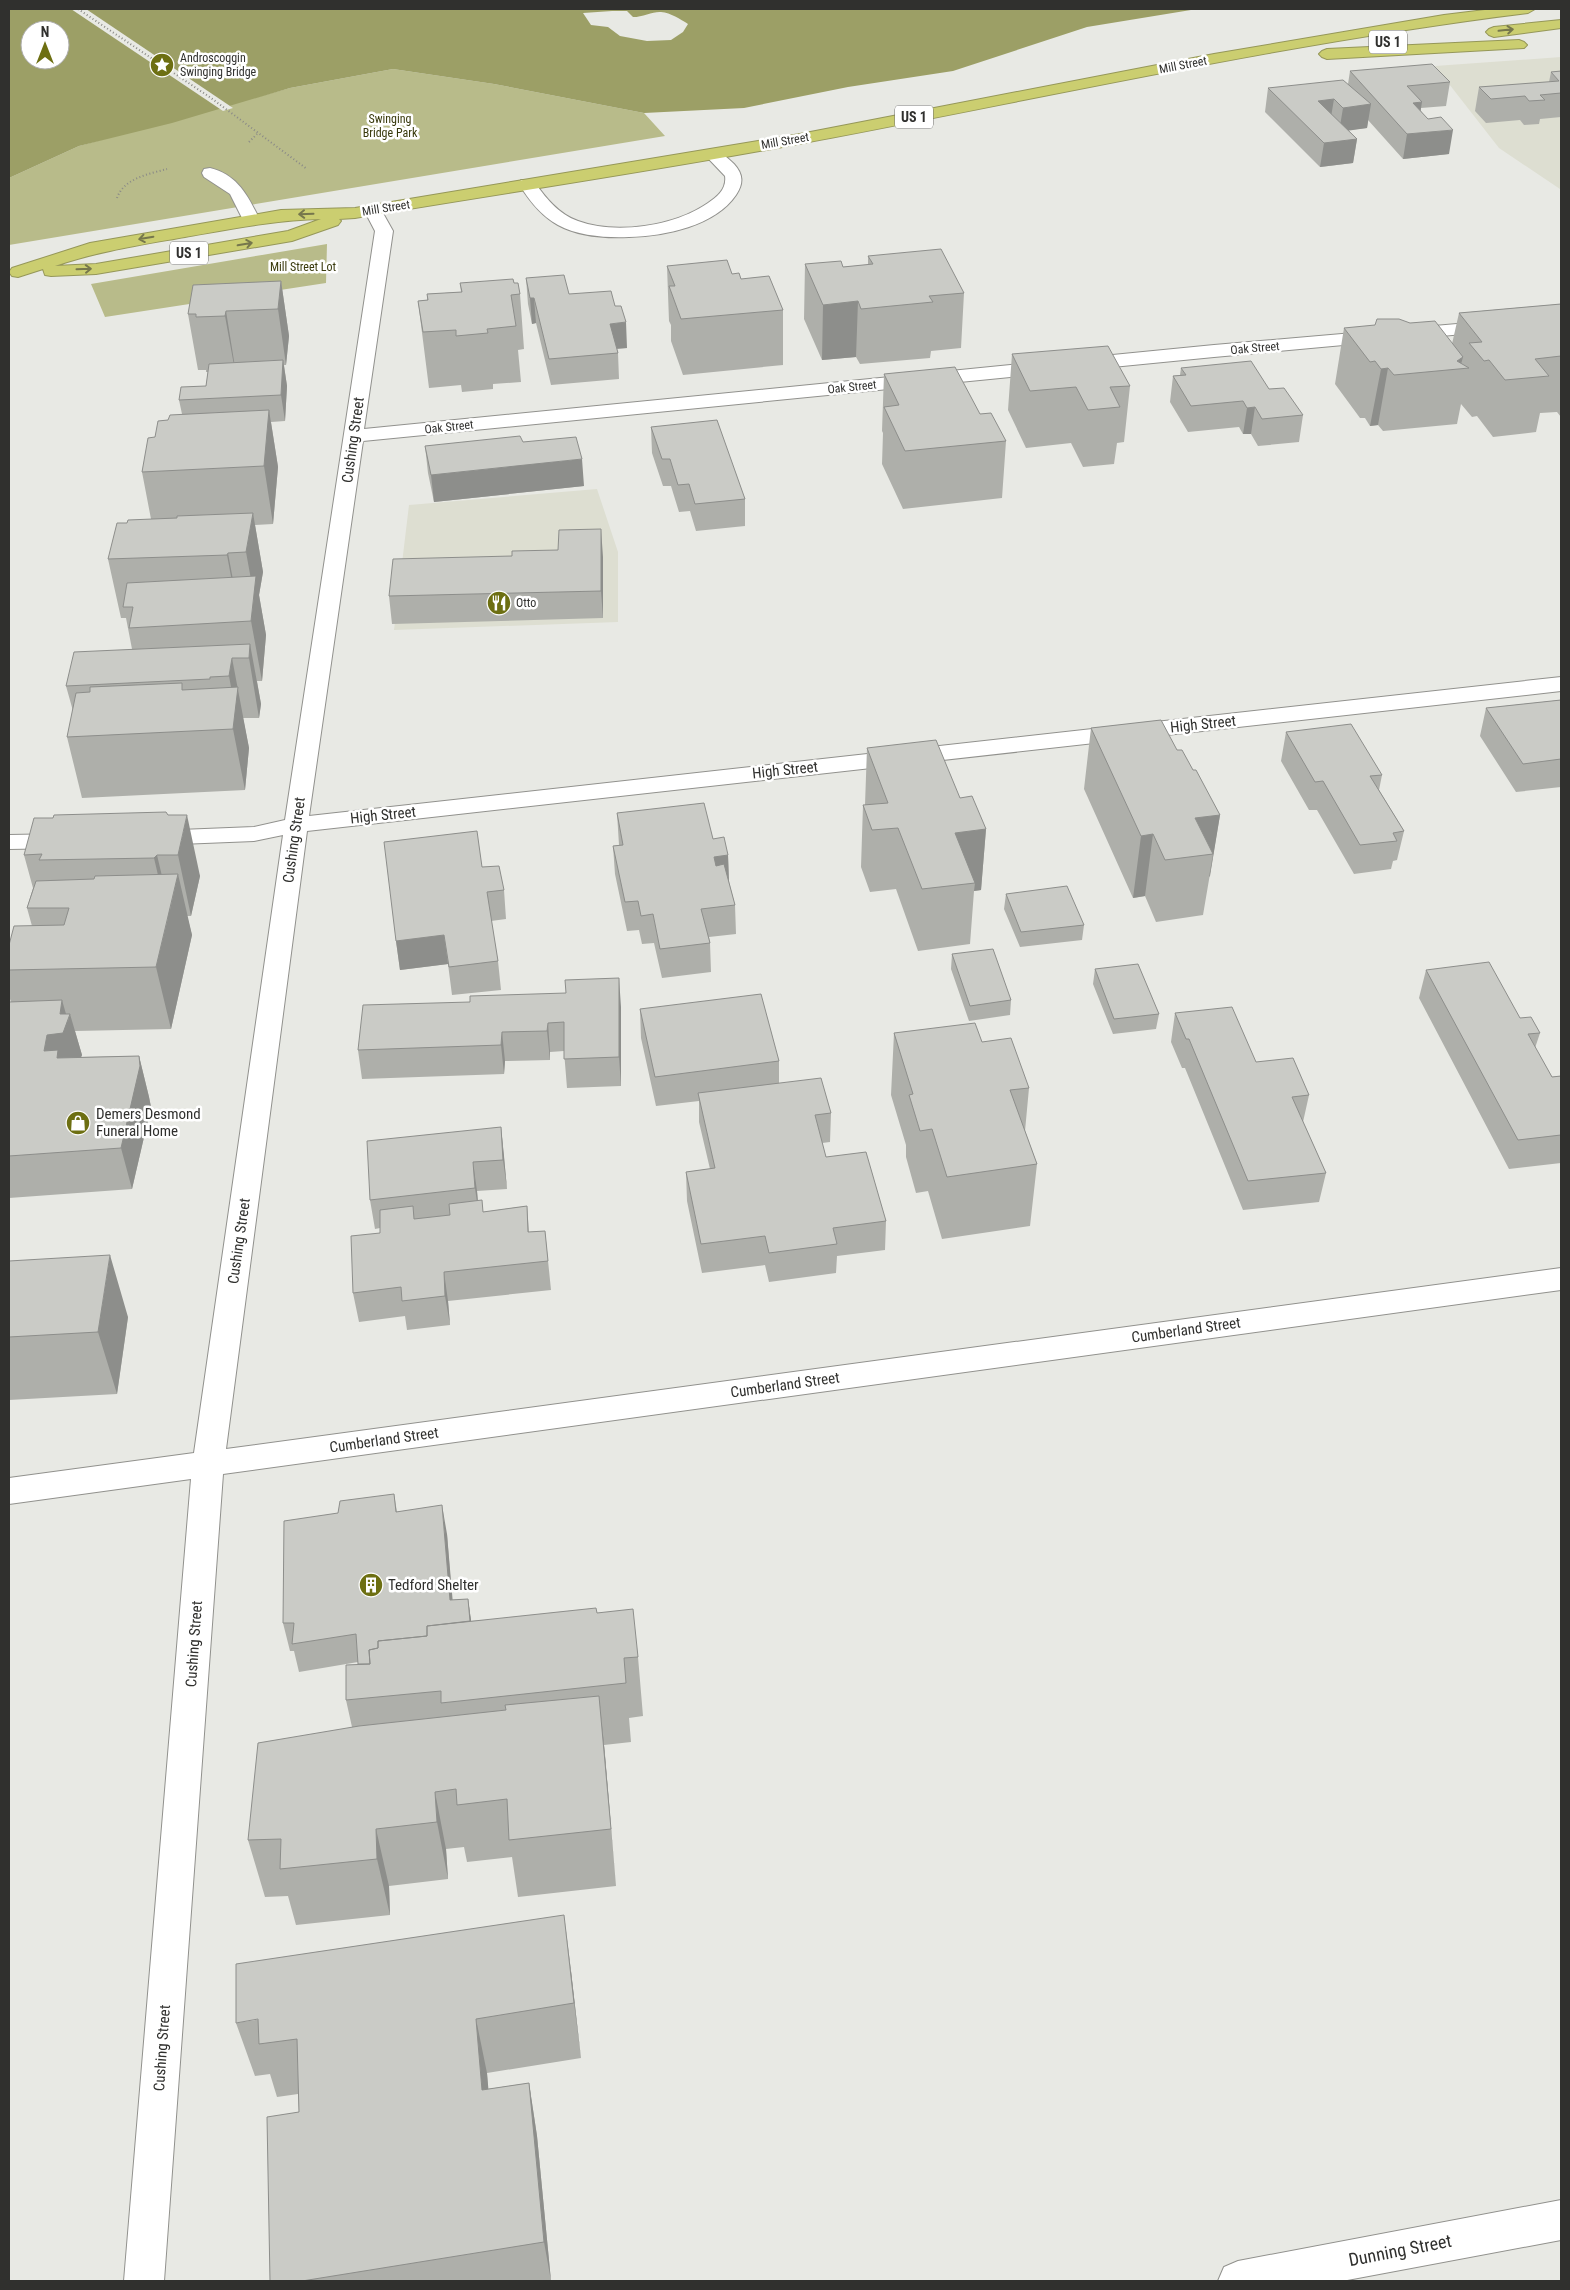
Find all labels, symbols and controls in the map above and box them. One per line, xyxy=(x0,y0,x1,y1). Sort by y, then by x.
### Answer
north arrow xyxy=(20,20,70,70)
text: N xyxy=(41,24,49,40)
one-way arrow xyxy=(1498,25,1514,35)
road number: US 1 xyxy=(1369,31,1407,54)
place label: Androscoggin Swinging Bridge xyxy=(180,51,257,79)
place icon: Androscoggin Swinging Bridge xyxy=(149,52,175,78)
street label: Mill Street xyxy=(1158,53,1208,76)
road number: US 1 xyxy=(895,105,933,128)
park label: Swinging Bridge Park xyxy=(363,112,418,140)
street label: Mill Street xyxy=(760,130,810,152)
street label: Mill Street xyxy=(361,197,411,219)
one-way arrow xyxy=(298,209,314,219)
one-way arrow xyxy=(138,234,154,244)
one-way arrow xyxy=(236,238,252,248)
road number: US 1 xyxy=(170,242,208,264)
park label: Mill Street Lot xyxy=(270,260,337,274)
one-way arrow xyxy=(76,265,92,274)
street label: Oak Street xyxy=(1230,339,1281,357)
street label: Oak Street xyxy=(827,377,878,397)
street label: Cushing Street xyxy=(338,396,368,484)
street label: Oak Street xyxy=(424,417,475,437)
restaurant icon: Otto xyxy=(486,590,512,616)
place label: Otto xyxy=(516,596,536,610)
street label: High Street xyxy=(1169,712,1237,736)
street label: High Street xyxy=(751,758,819,782)
street label: Cushing Street xyxy=(279,796,309,884)
street label: High Street xyxy=(349,803,417,827)
place label: Demers Desmond Funeral Home xyxy=(96,1105,201,1140)
shop icon: Demers Desmond Funeral Home xyxy=(65,1110,91,1136)
street label: Cushing Street xyxy=(224,1197,254,1285)
street label: Cumberland Street xyxy=(1130,1313,1242,1347)
street label: Cumberland Street xyxy=(729,1368,841,1402)
street label: Cumberland Street xyxy=(328,1423,440,1457)
building icon: Tedford Shelter xyxy=(358,1572,384,1598)
place label: Tedford Shelter xyxy=(388,1576,479,1594)
street label: Cushing Street xyxy=(182,1600,206,1688)
street label: Cushing Street xyxy=(150,2004,174,2092)
street label: Dunning Street xyxy=(1347,2230,1453,2270)

